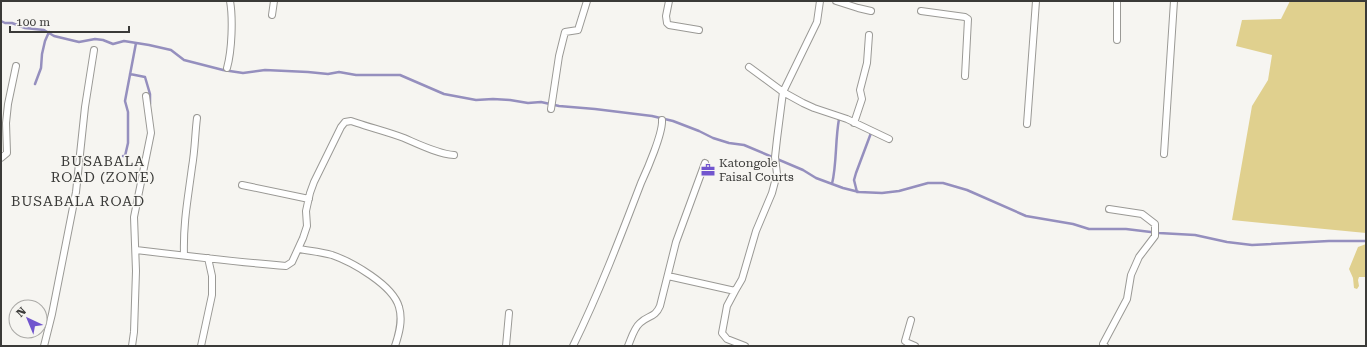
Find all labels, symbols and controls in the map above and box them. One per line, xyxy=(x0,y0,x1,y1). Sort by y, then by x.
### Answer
scale bar xyxy=(10,8,129,34)
text: 100 m xyxy=(16,15,50,29)
district label: BUSABALA ROAD (ZONE) xyxy=(51,153,155,185)
place label: Katongole Faisal Courts xyxy=(719,156,794,184)
office icon: Katongole Faisal Courts xyxy=(700,162,716,178)
district label: BUSABALA ROAD xyxy=(11,193,145,209)
north arrow xyxy=(8,299,48,339)
text: N xyxy=(14,304,29,320)

